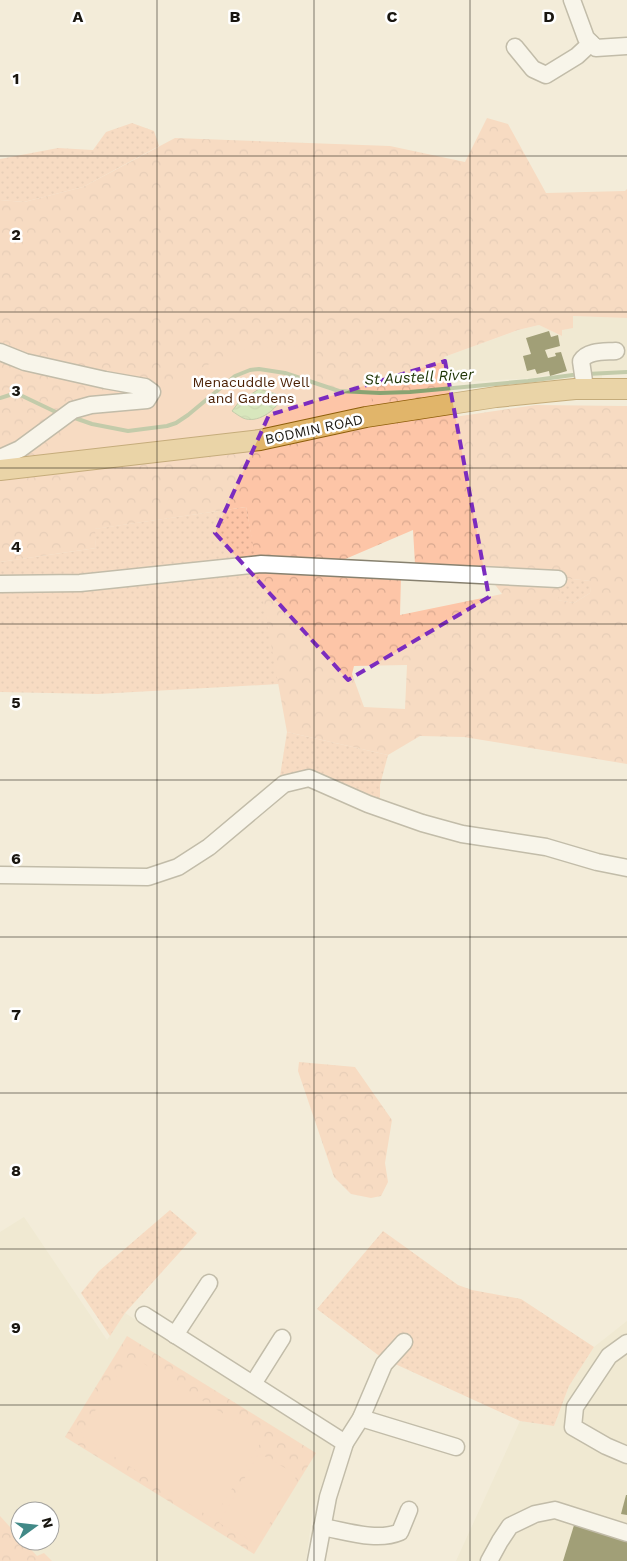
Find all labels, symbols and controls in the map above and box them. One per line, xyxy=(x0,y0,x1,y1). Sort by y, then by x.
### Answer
text: A xyxy=(73,7,84,26)
text: B xyxy=(230,7,241,26)
text: C xyxy=(387,7,398,26)
text: D xyxy=(543,7,555,26)
text: 1 xyxy=(13,69,19,88)
text: 2 xyxy=(11,225,21,244)
water label: St Austell River xyxy=(364,365,475,389)
park label: Menacuddle Well and Gardens xyxy=(193,374,310,406)
text: 3 xyxy=(11,381,21,400)
street label: BODMIN ROAD xyxy=(264,411,364,447)
text: 4 xyxy=(11,537,21,556)
text: 5 xyxy=(11,693,21,712)
text: 6 xyxy=(11,849,21,868)
text: 7 xyxy=(11,1005,21,1024)
text: 8 xyxy=(11,1161,21,1180)
text: 9 xyxy=(11,1318,21,1337)
north arrow xyxy=(10,1501,60,1551)
text: N xyxy=(38,1516,57,1530)

